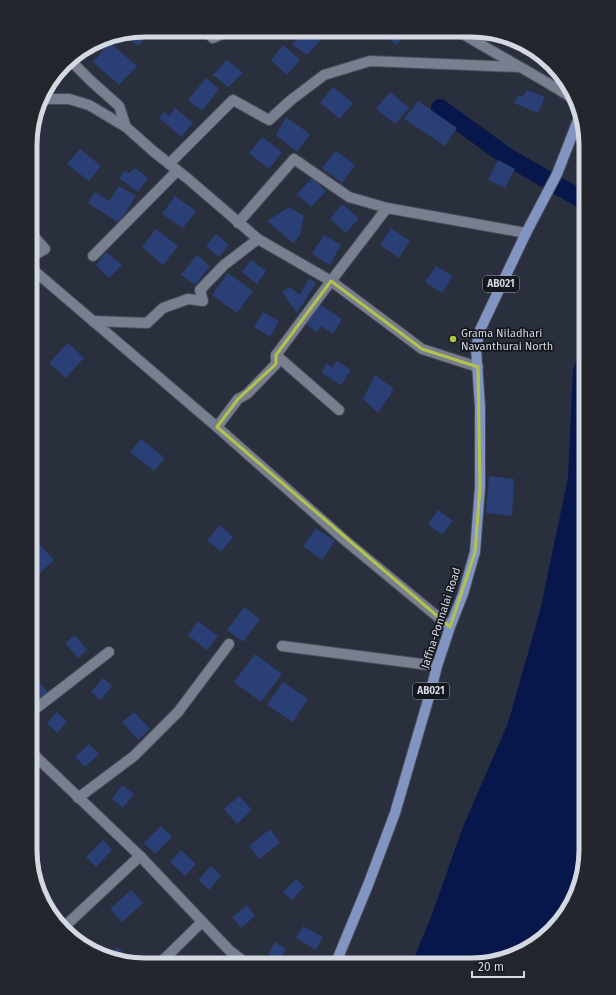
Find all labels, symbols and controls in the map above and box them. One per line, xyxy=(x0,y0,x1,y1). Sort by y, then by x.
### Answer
road number: AB021 xyxy=(483,276,519,292)
place label: Grama Niladhari Navanthurai North xyxy=(461,327,553,353)
marker: Grama Niladhari Navanthurai North xyxy=(448,334,458,344)
street label: Jaffna-Ponnalai Road xyxy=(419,566,463,670)
road number: AB021 xyxy=(413,683,449,699)
scale bar xyxy=(472,953,524,979)
text: 20 m xyxy=(478,960,504,974)

